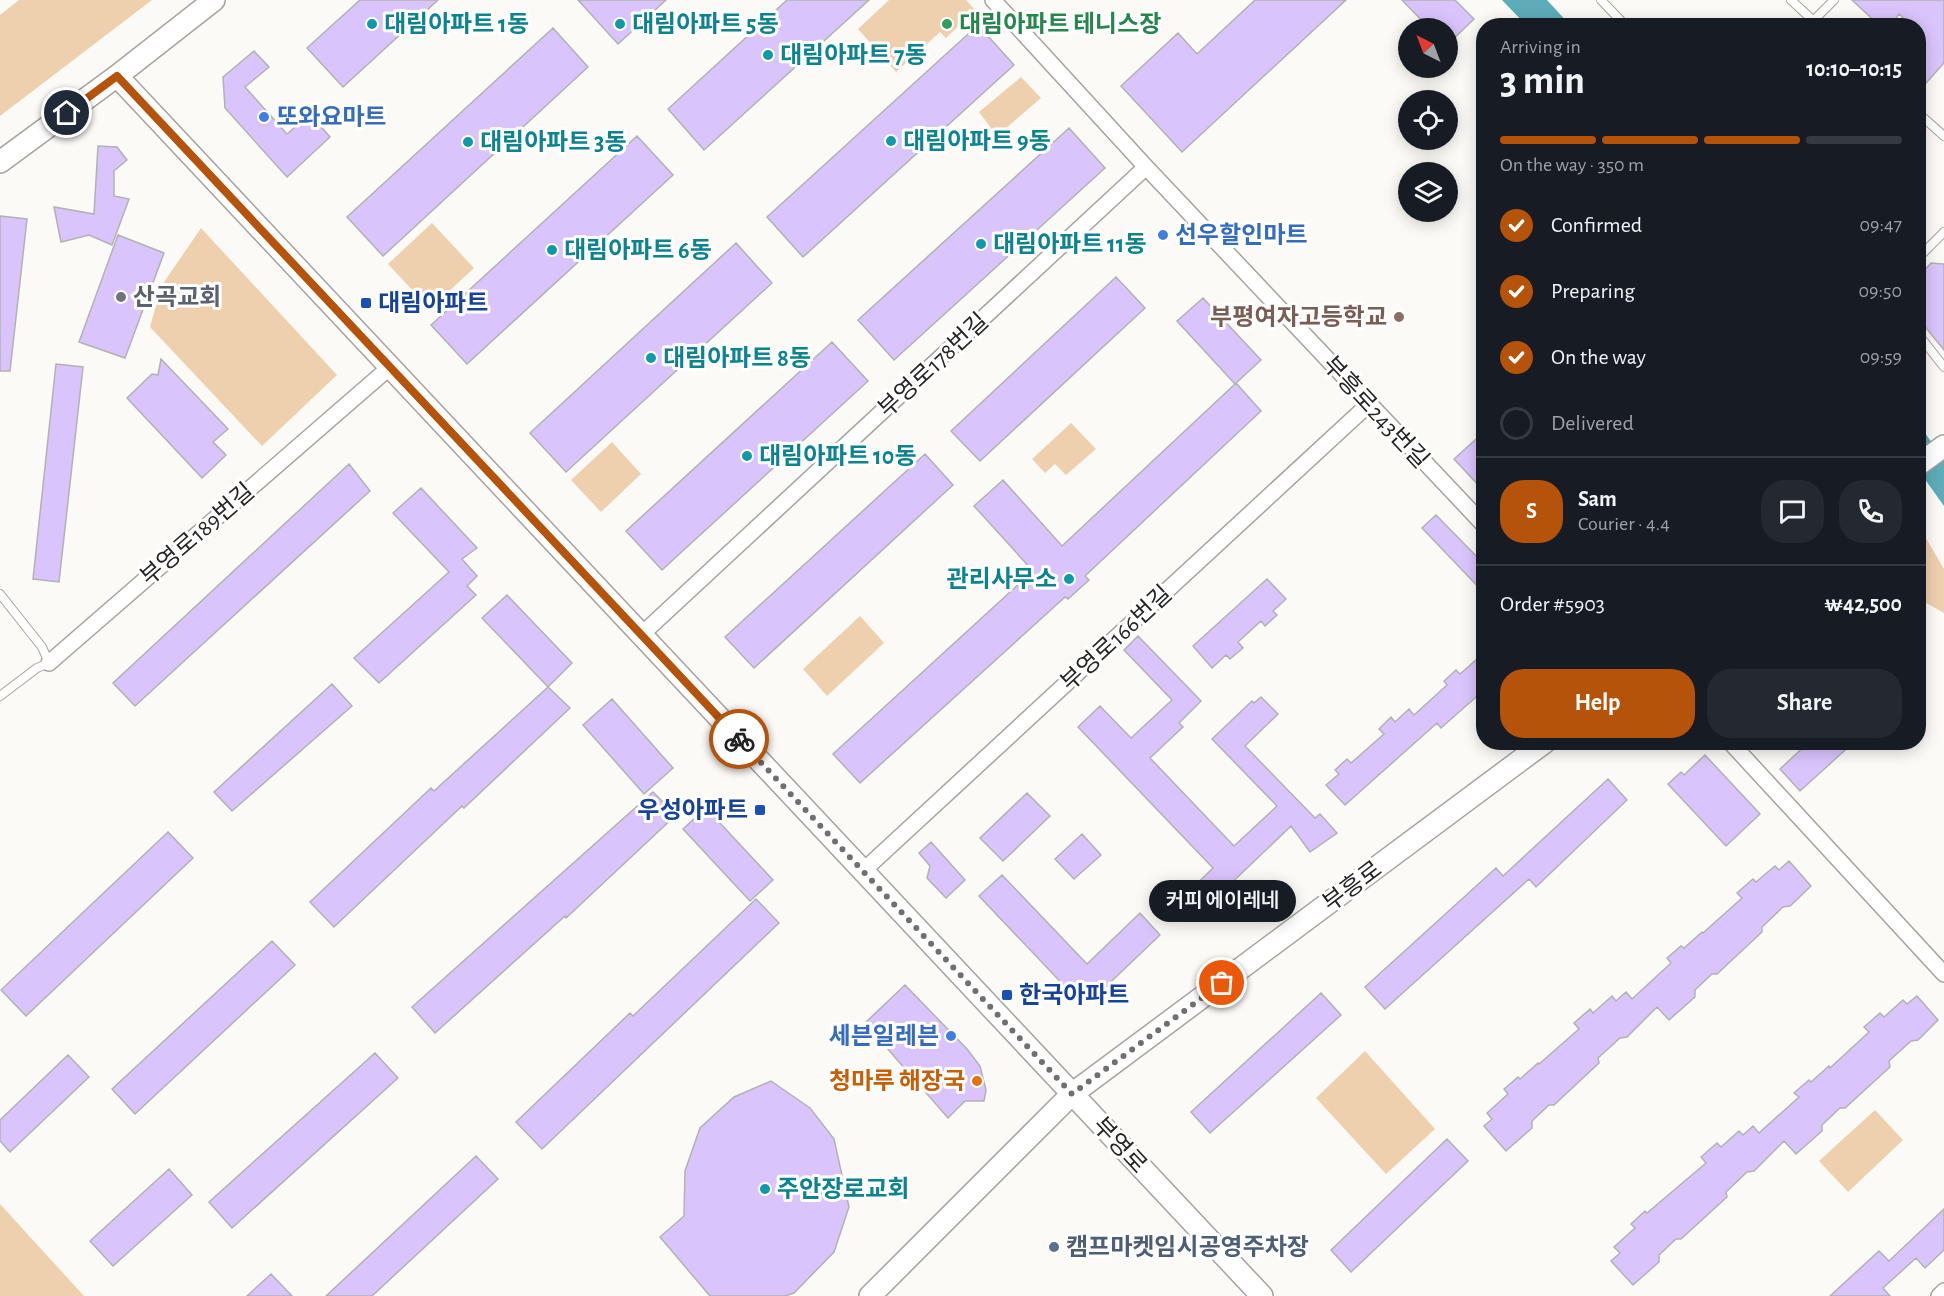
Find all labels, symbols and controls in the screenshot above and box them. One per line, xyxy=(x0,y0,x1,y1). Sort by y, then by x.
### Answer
place label: 대림아파트 1동 xyxy=(384,11,529,37)
place label: 대림아파트 5동 xyxy=(632,11,778,37)
place label: 대림아파트 테니스장 xyxy=(959,11,1161,37)
marker: 대림아파트 1동 xyxy=(365,17,379,31)
marker: 대림아파트 5동 xyxy=(613,17,627,31)
marker: 대림아파트 테니스장 xyxy=(940,17,954,31)
north arrow xyxy=(1398,18,1458,78)
map controls xyxy=(1398,18,1458,222)
text: Arriving in xyxy=(1500,37,1581,57)
place label: 대림아파트 7동 xyxy=(780,42,926,68)
marker: 대림아파트 7동 xyxy=(761,48,775,62)
text: 10:10–10:15 xyxy=(1806,58,1902,80)
text: 3 min xyxy=(1500,62,1585,101)
pin xyxy=(41,87,92,138)
button: locate xyxy=(1398,90,1458,150)
icon: home xyxy=(50,96,83,129)
place label: 또와요마트 xyxy=(276,104,386,130)
marker: 또와요마트 xyxy=(257,110,271,124)
place label: 대림아파트 9동 xyxy=(903,128,1051,154)
place label: 대림아파트 3동 xyxy=(480,129,626,155)
marker: 대림아파트 9동 xyxy=(884,134,898,148)
marker: 대림아파트 3동 xyxy=(461,135,475,149)
text: On the way · 350 m xyxy=(1500,155,1644,175)
button: layers xyxy=(1398,162,1458,222)
icon: check xyxy=(1500,209,1533,242)
text: Confirmed xyxy=(1551,214,1642,236)
text: 09:47 xyxy=(1860,215,1902,235)
place label: 선우할인마트 xyxy=(1175,222,1307,248)
marker: 선우할인마트 xyxy=(1156,228,1170,242)
place label: 대림아파트 11동 xyxy=(993,231,1146,257)
place label: 대림아파트 6동 xyxy=(564,237,712,263)
marker: 대림아파트 11동 xyxy=(974,237,988,251)
marker: 대림아파트 6동 xyxy=(545,243,559,257)
icon: check xyxy=(1500,275,1533,308)
text: Preparing xyxy=(1551,280,1635,302)
text: 09:50 xyxy=(1859,281,1902,301)
place label: 산곡교회 xyxy=(133,284,221,310)
marker: 산곡교회 xyxy=(114,290,128,304)
place label: 대림아파트 xyxy=(378,290,488,316)
marker: 대림아파트 xyxy=(359,296,373,310)
place label: 부평여자고등학교 xyxy=(1210,304,1387,330)
street label: 부영로178번길 xyxy=(874,308,993,422)
marker: 부평여자고등학교 xyxy=(1392,310,1406,324)
icon: check xyxy=(1500,341,1533,374)
place label: 대림아파트 8동 xyxy=(663,345,811,371)
text: On the way xyxy=(1551,346,1646,368)
text: 09:59 xyxy=(1860,347,1902,367)
marker: 대림아파트 8동 xyxy=(644,351,658,365)
street label: 부흥로243번길 xyxy=(1318,351,1434,473)
text: Delivered xyxy=(1551,412,1634,434)
place label: 대림아파트 10동 xyxy=(759,443,916,469)
marker: 대림아파트 10동 xyxy=(740,449,754,463)
street label: 부영로189번길 xyxy=(136,479,259,590)
button: chat xyxy=(1761,480,1824,543)
button: phone xyxy=(1839,480,1902,543)
text: Sam xyxy=(1578,488,1617,510)
text: S xyxy=(1526,500,1537,522)
text: Courier · 4.4 xyxy=(1578,514,1670,534)
place label: 관리사무소 xyxy=(947,566,1057,592)
marker: 관리사무소 xyxy=(1062,572,1076,586)
street label: 부영로166번길 xyxy=(1056,581,1177,696)
text: Order #5903 xyxy=(1500,593,1605,615)
text: ₩42,500 xyxy=(1824,593,1902,615)
button: Help xyxy=(1500,669,1695,738)
button: Share xyxy=(1707,669,1902,738)
courier xyxy=(709,709,769,769)
icon: bike xyxy=(723,723,756,756)
place label: 우성아파트 xyxy=(638,797,748,823)
marker: 우성아파트 xyxy=(753,803,767,817)
street label: 부흥로 xyxy=(1318,856,1386,916)
callout: 커피 에이레네 xyxy=(1148,881,1296,923)
text: 커피 에이레네 xyxy=(1166,891,1279,911)
pin xyxy=(1196,957,1247,1008)
icon: bag xyxy=(1205,966,1238,999)
place label: 한국아파트 xyxy=(1019,982,1129,1008)
marker: 한국아파트 xyxy=(1000,988,1014,1002)
place label: 세븐일레븐 xyxy=(829,1023,939,1049)
marker: 세븐일레븐 xyxy=(944,1029,958,1043)
place label: 청마루 해장국 xyxy=(829,1068,965,1094)
marker: 청마루 해장국 xyxy=(970,1074,984,1088)
street label: 부영로 xyxy=(1088,1113,1151,1178)
place label: 주안장로교회 xyxy=(777,1176,909,1202)
marker: 주안장로교회 xyxy=(758,1182,772,1196)
place label: 캠프마켓임시공영주차장 xyxy=(1066,1234,1309,1260)
marker: 캠프마켓임시공영주차장 xyxy=(1047,1240,1061,1254)

